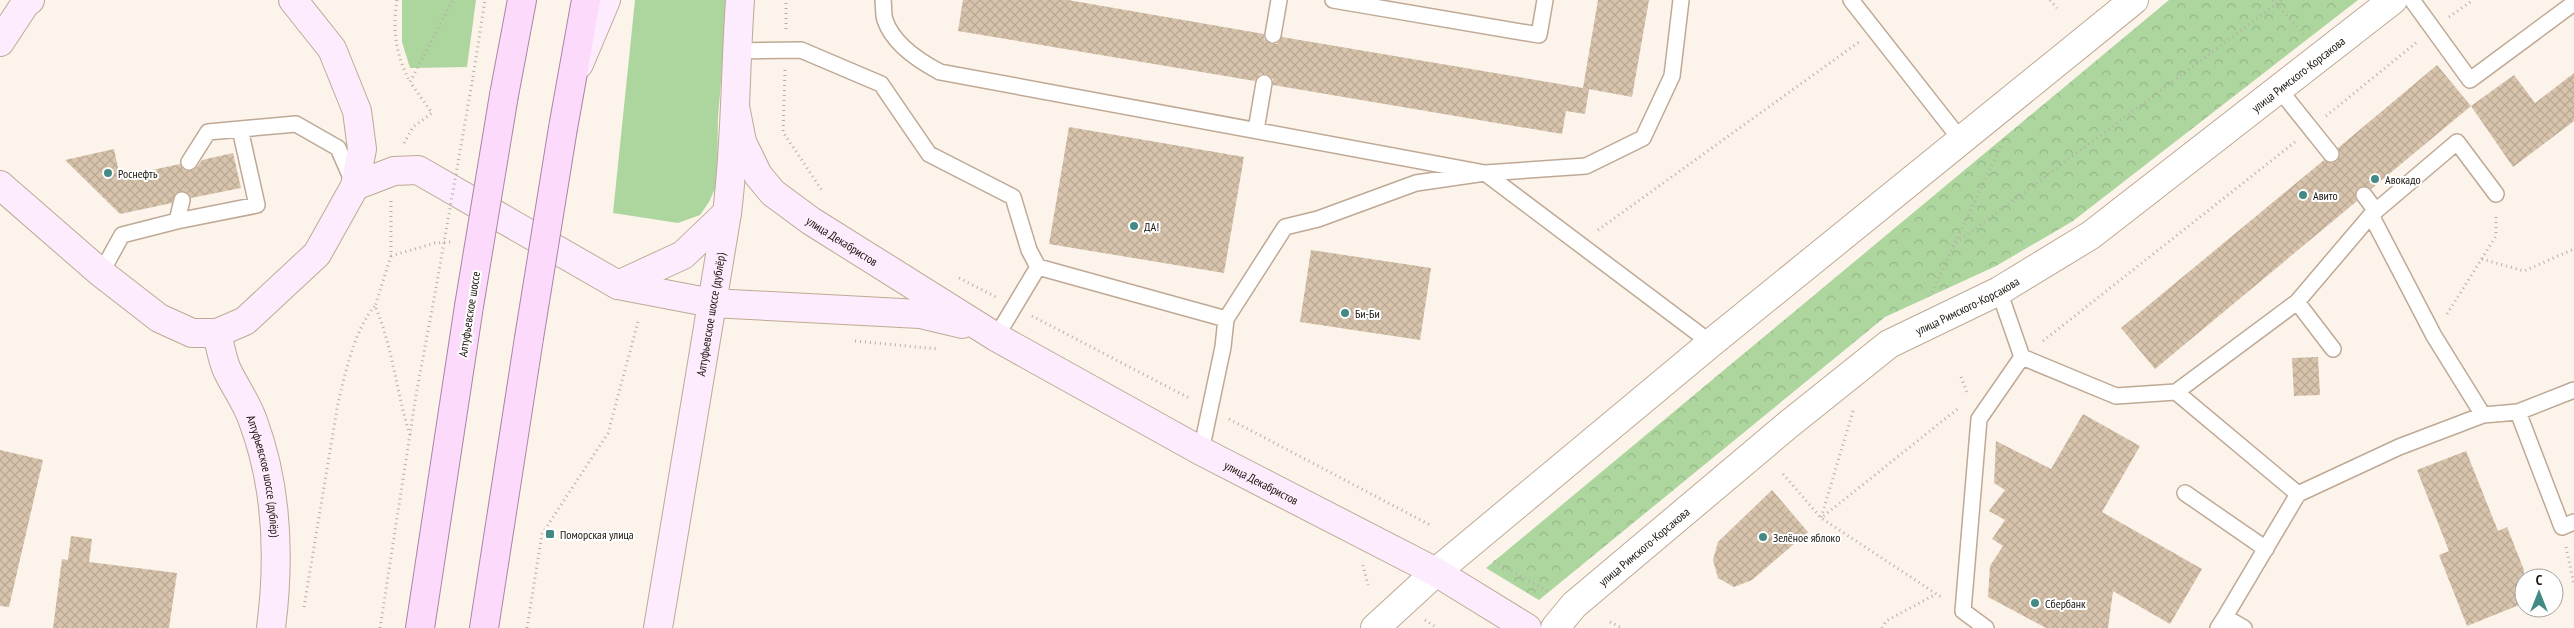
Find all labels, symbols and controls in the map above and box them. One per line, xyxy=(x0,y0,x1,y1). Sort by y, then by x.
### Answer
street label: улица Римского-Корсакова xyxy=(2248,33,2348,115)
place label: Роснефть xyxy=(118,166,158,181)
marker: Роснефть xyxy=(102,167,114,179)
place label: Авокадо xyxy=(2385,172,2421,187)
marker: Авокадо xyxy=(2369,173,2381,185)
place label: Авито xyxy=(2313,188,2338,203)
marker: Авито xyxy=(2297,189,2309,201)
street label: улица Декабристов xyxy=(804,213,881,269)
place label: ДА! xyxy=(1144,219,1159,234)
marker: ДА! xyxy=(1128,220,1140,232)
street label: Алтуфьевское шоссе (дублёр) xyxy=(693,251,728,377)
street label: Алтуфьевское шоссе xyxy=(455,270,483,358)
street label: улица Римского-Корсакова xyxy=(1913,273,2022,338)
place label: Би-Би xyxy=(1355,306,1380,321)
marker: Би-Би xyxy=(1339,307,1351,319)
street label: Алтуфьевское шоссе (дублёр) xyxy=(244,413,283,538)
street label: улица Декабристов xyxy=(1222,457,1301,508)
street label: улица Римского-Корсакова xyxy=(1595,504,1692,589)
place label: Поморская улица xyxy=(560,527,634,542)
marker: Поморская улица xyxy=(544,528,556,540)
place label: Зелёное яблоко xyxy=(1773,530,1840,545)
marker: Зелёное яблоко xyxy=(1757,531,1769,543)
north arrow xyxy=(2514,568,2564,618)
text: С xyxy=(2536,571,2543,589)
place label: Сбербанк xyxy=(2045,596,2086,611)
marker: Сбербанк xyxy=(2029,597,2041,609)

